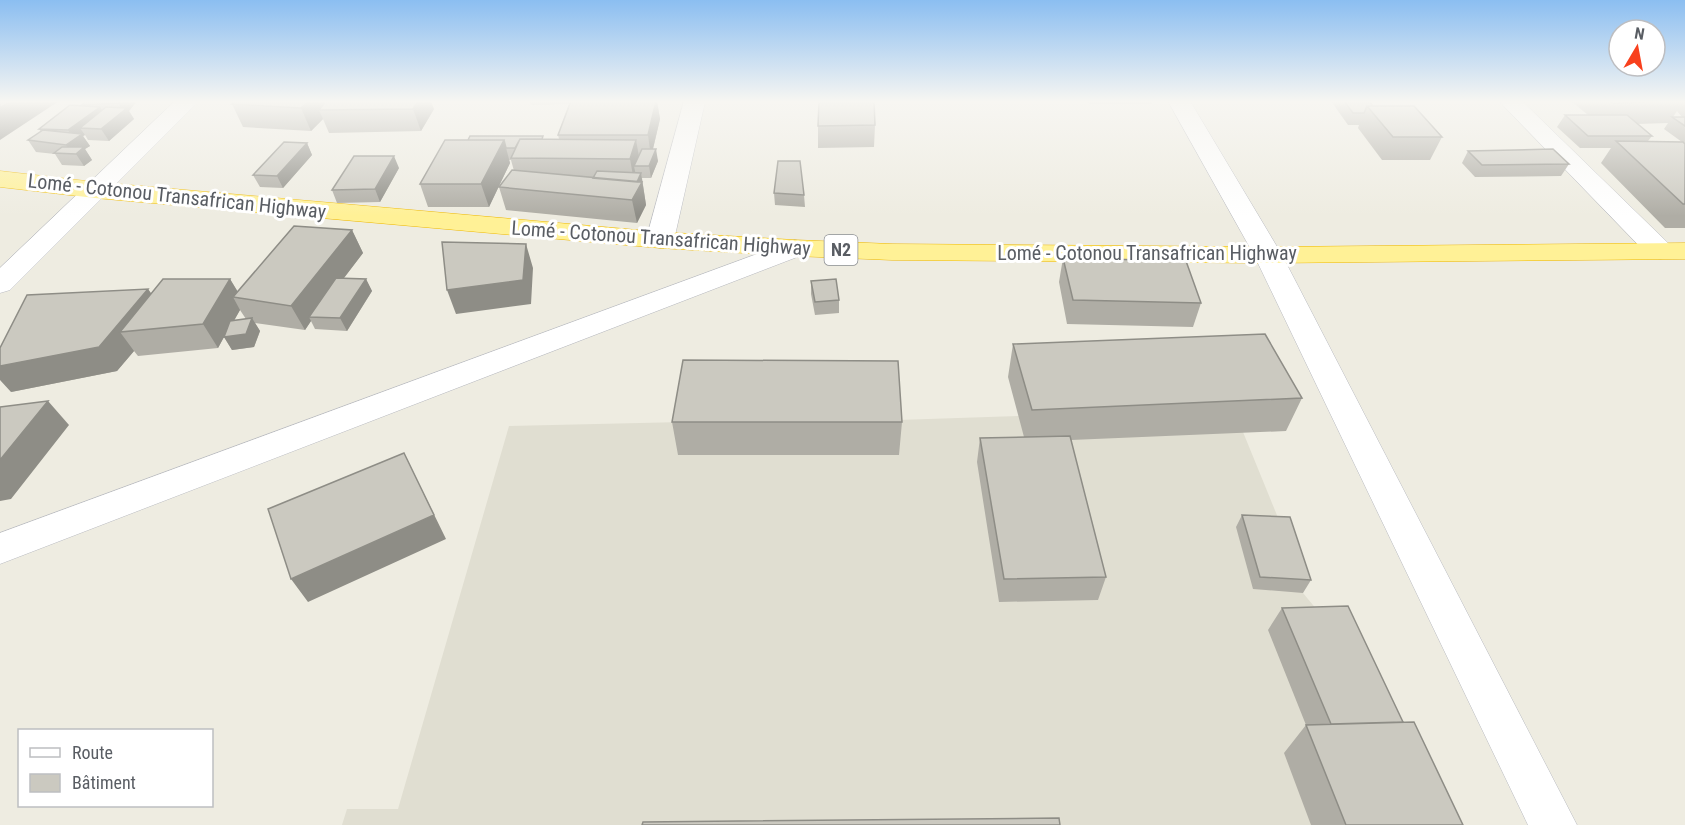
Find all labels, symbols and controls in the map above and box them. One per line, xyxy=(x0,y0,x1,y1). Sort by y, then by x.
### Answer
north arrow xyxy=(1607,18,1667,78)
text: N xyxy=(1633,24,1646,44)
street label: Lomé - Cotonou Transafrican Highway xyxy=(27,168,327,224)
street label: Lomé - Cotonou Transafrican Highway xyxy=(511,216,811,260)
road number: N2 xyxy=(824,235,858,265)
street label: Lomé - Cotonou Transafrican Highway xyxy=(997,241,1297,265)
legend xyxy=(18,729,213,807)
text: Route xyxy=(72,742,113,763)
text: Bâtiment xyxy=(72,772,136,793)

